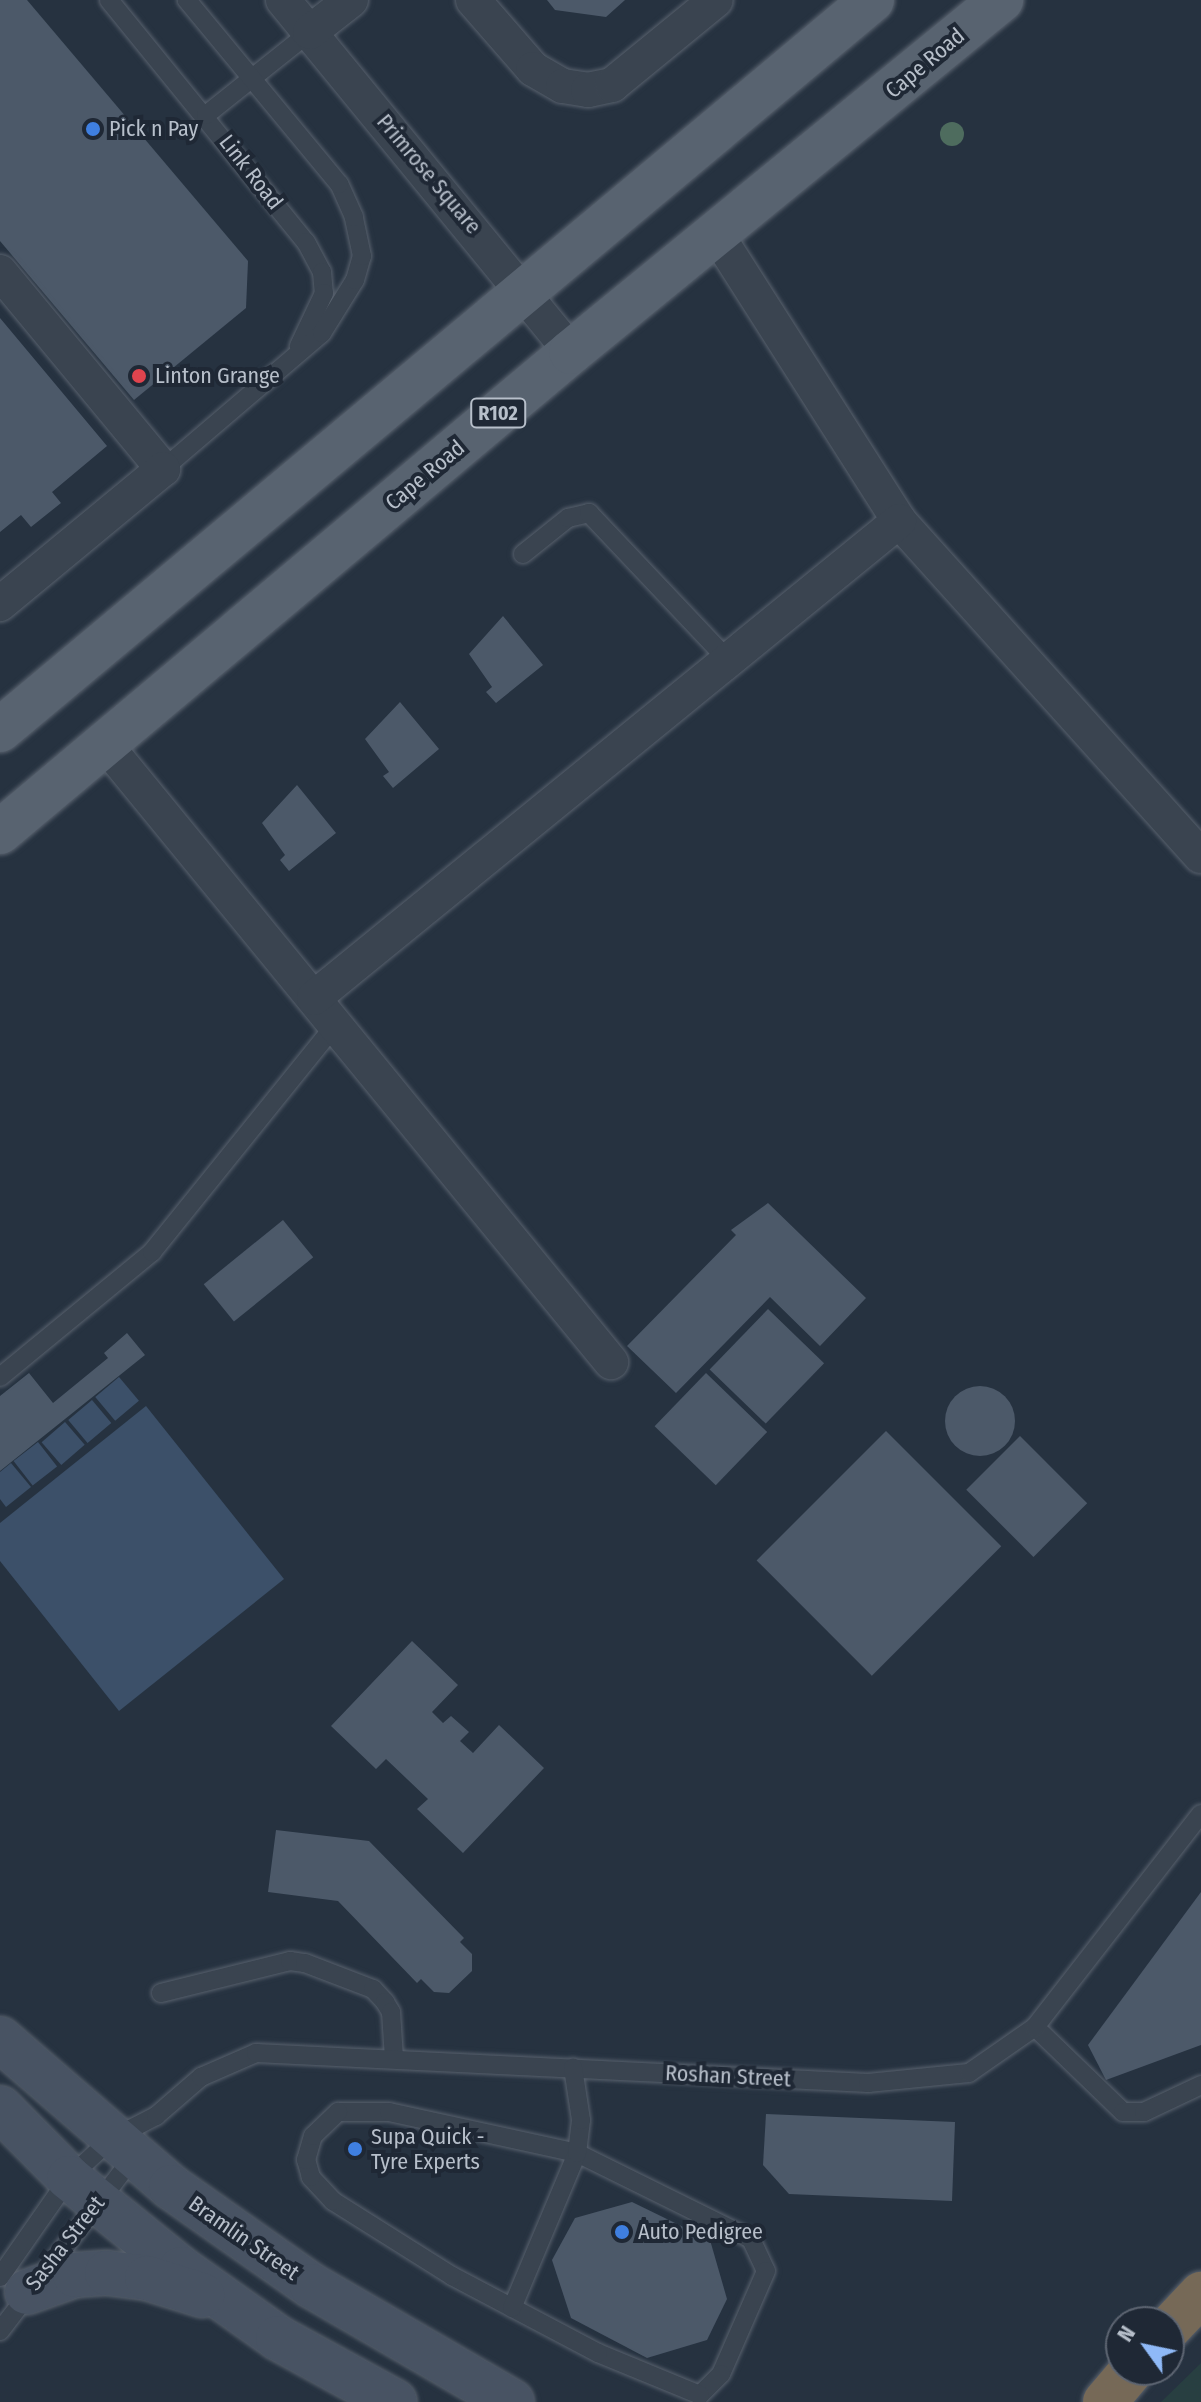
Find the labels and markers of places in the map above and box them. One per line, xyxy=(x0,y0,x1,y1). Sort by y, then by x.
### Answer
place label: Pick n Pay xyxy=(109,116,198,142)
marker: Pick n Pay xyxy=(84,120,102,138)
place label: Linton Grange xyxy=(155,363,280,389)
marker: Linton Grange xyxy=(130,367,148,385)
place label: Supa Quick - Tyre Experts xyxy=(371,2123,485,2174)
marker: Supa Quick - Tyre Experts xyxy=(346,2140,364,2158)
place label: Auto Pedigree xyxy=(638,2219,763,2245)
marker: Auto Pedigree xyxy=(613,2223,631,2241)

